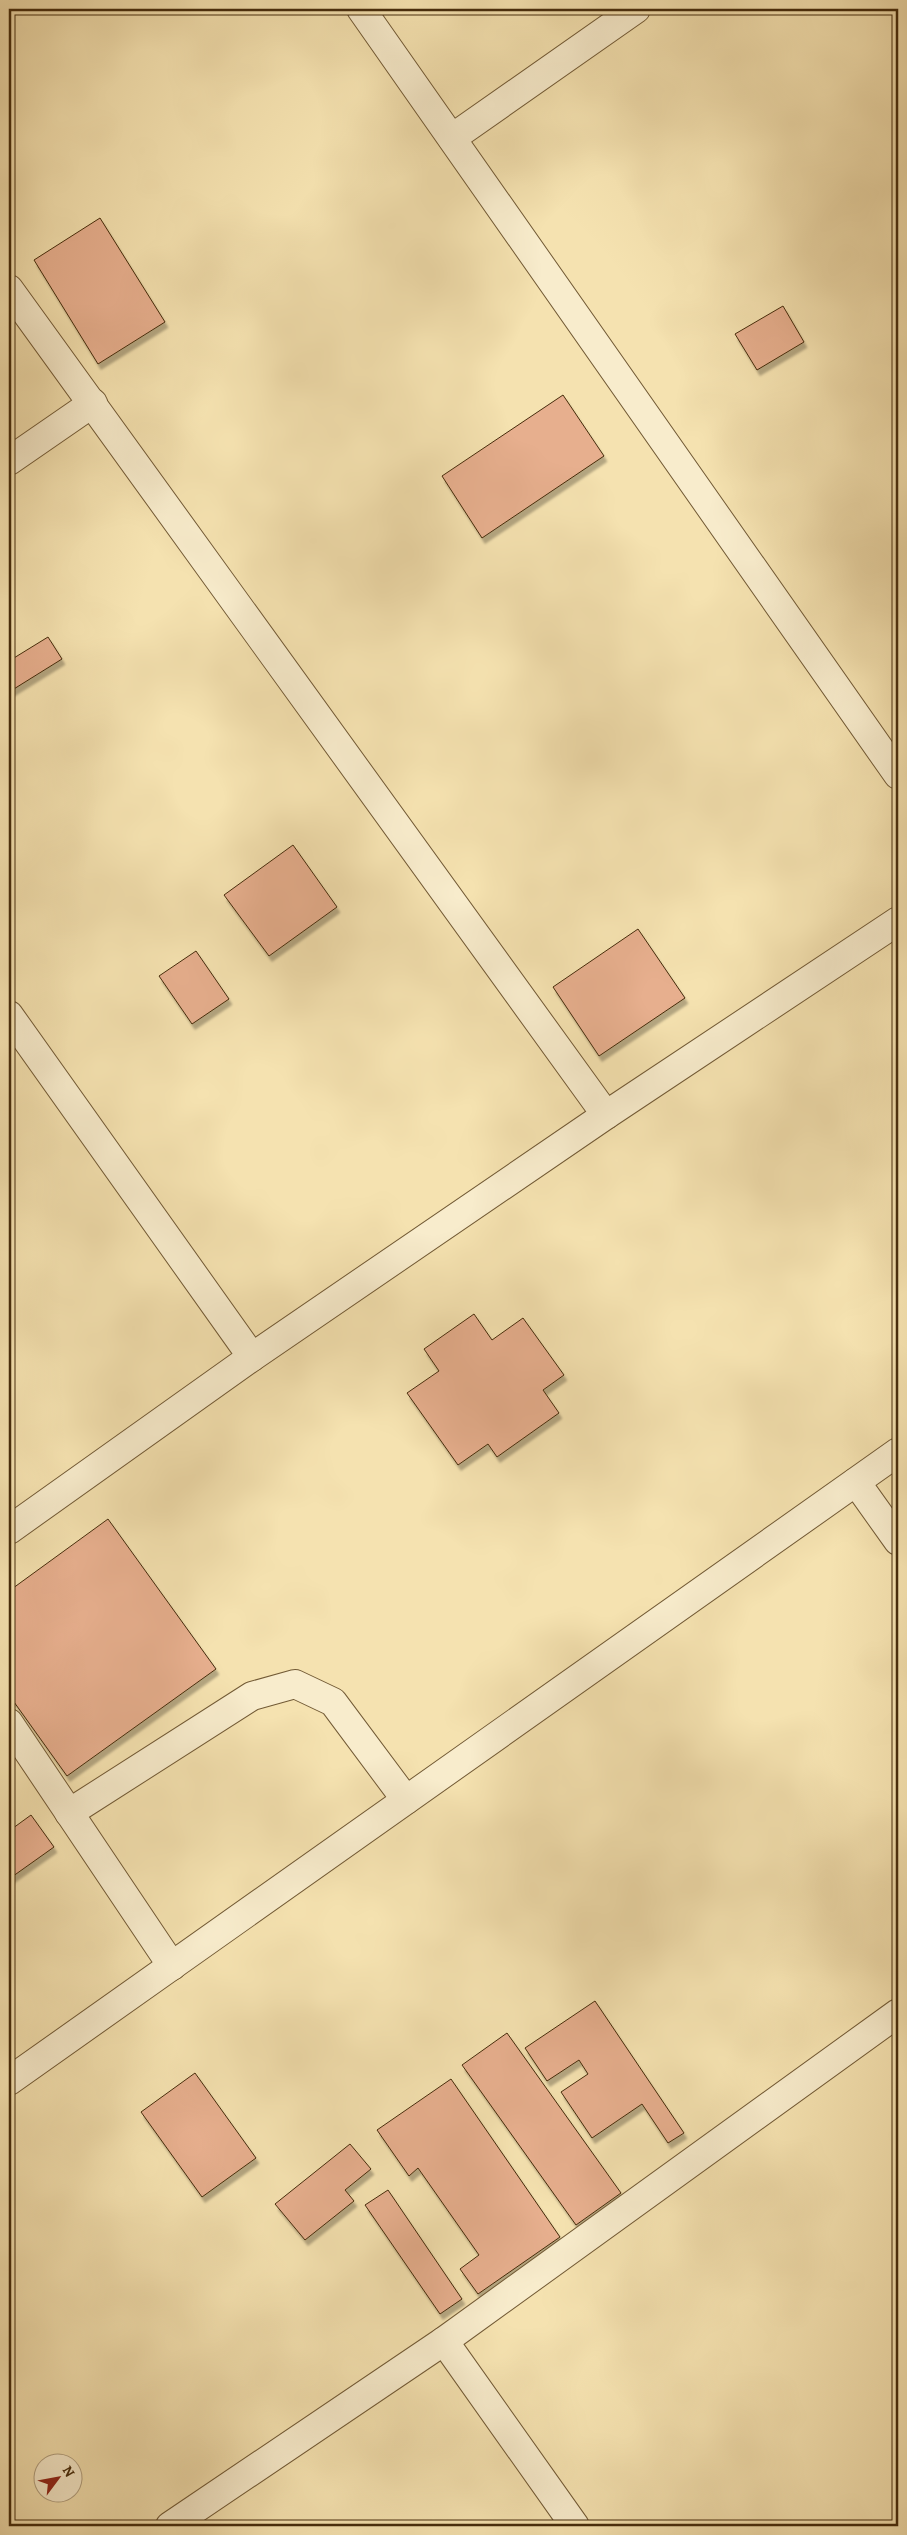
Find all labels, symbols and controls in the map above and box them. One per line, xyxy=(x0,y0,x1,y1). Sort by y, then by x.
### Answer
north arrow xyxy=(32,2452,82,2502)
text: N xyxy=(58,2462,79,2481)

